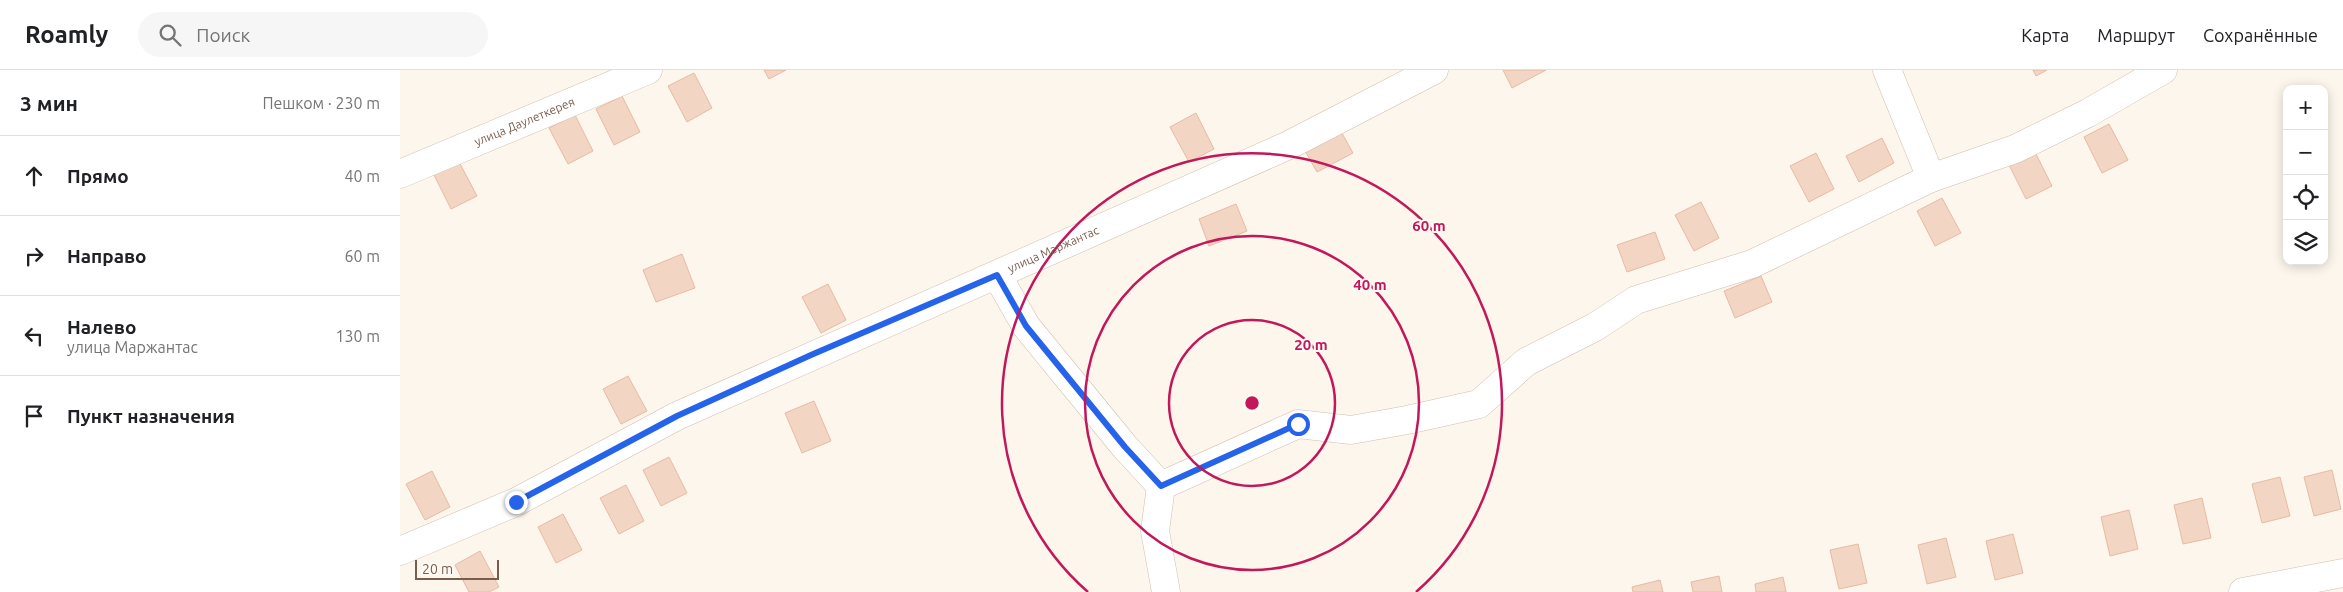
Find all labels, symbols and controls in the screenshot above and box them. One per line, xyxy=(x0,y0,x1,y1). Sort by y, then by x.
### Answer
search box xyxy=(138,12,488,57)
text: Roamly xyxy=(25,21,108,48)
icon: search xyxy=(156,21,184,49)
text: Поиск xyxy=(196,24,250,46)
text: Карта xyxy=(2021,25,2069,45)
text: Маршрут xyxy=(2097,25,2175,45)
text: Сохранённые xyxy=(2203,25,2318,45)
map controls xyxy=(2283,85,2328,265)
button: + xyxy=(2283,85,2328,130)
text: 3 мин xyxy=(20,91,78,115)
text: Пешком · 230 m xyxy=(262,94,380,112)
street label: улица Даулеткерея xyxy=(472,95,576,148)
button: − xyxy=(2283,130,2328,175)
icon: ahead xyxy=(20,162,48,190)
text: Прямо xyxy=(67,165,129,187)
text: 40 m xyxy=(344,167,380,185)
button: locate xyxy=(2283,175,2328,220)
text: 60 m xyxy=(1412,217,1446,234)
button: layers xyxy=(2283,220,2328,265)
street label: улица Маржантас xyxy=(1006,223,1101,275)
icon: right xyxy=(20,242,48,270)
text: Направо xyxy=(67,245,147,267)
text: 60 m xyxy=(344,247,380,265)
text: 40 m xyxy=(1353,276,1387,293)
text: Налево xyxy=(67,316,136,338)
icon: left xyxy=(20,322,48,350)
text: 130 m xyxy=(335,327,380,345)
text: 20 m xyxy=(1294,336,1328,353)
text: улица Маржантас xyxy=(67,338,198,356)
centre of rings xyxy=(1243,394,1261,412)
icon: arrive xyxy=(20,402,48,430)
text: Пункт назначения xyxy=(67,405,235,427)
route start xyxy=(1287,413,1310,436)
route end xyxy=(505,491,528,514)
scale bar xyxy=(415,557,499,580)
text: 20 m xyxy=(422,561,453,577)

